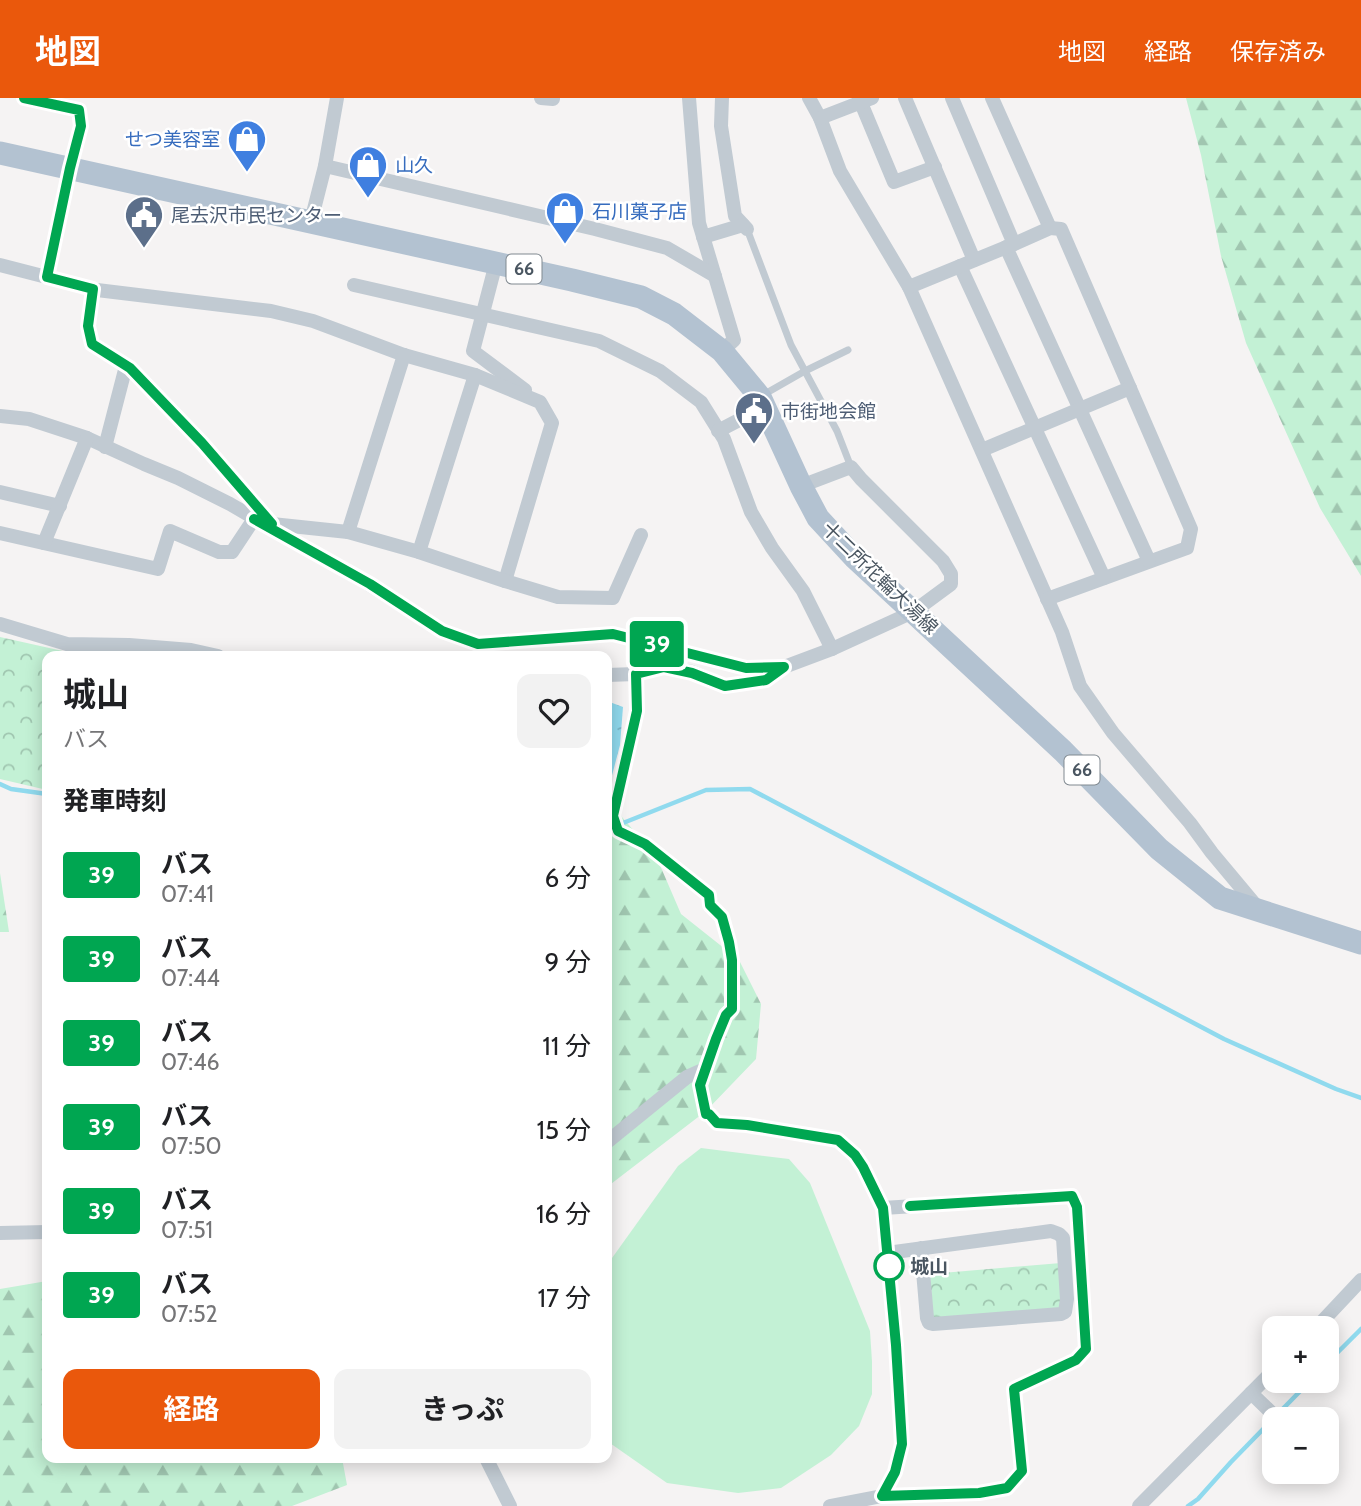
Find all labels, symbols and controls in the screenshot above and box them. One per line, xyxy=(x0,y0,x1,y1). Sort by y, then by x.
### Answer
text: 地図 xyxy=(35,31,101,71)
text: 地図 xyxy=(1058,37,1106,66)
text: 経路 xyxy=(1144,37,1192,66)
text: 保存済み xyxy=(1230,37,1326,66)
shop icon: せつ美容室 xyxy=(226,118,268,173)
place label: せつ美容室 xyxy=(125,128,220,151)
shop icon: 山久 xyxy=(347,144,389,199)
place label: 山久 xyxy=(395,154,433,177)
shop icon: 石川菓子店 xyxy=(544,190,586,245)
public building icon: 尾去沢市民センター xyxy=(123,194,165,249)
place label: 石川菓子店 xyxy=(592,200,687,223)
place label: 尾去沢市民センター xyxy=(171,204,342,227)
road number: 66 xyxy=(506,254,542,284)
public building icon: 市街地会館 xyxy=(733,390,775,445)
place label: 市街地会館 xyxy=(781,400,876,423)
street label: 十二所花輪大湯線 xyxy=(817,517,943,639)
line badge: 39 xyxy=(626,621,688,667)
text: 39 xyxy=(644,629,670,658)
text: 城山 xyxy=(63,674,129,714)
button: heart xyxy=(517,674,591,748)
text: バス xyxy=(63,725,109,753)
road number: 66 xyxy=(1064,756,1100,784)
text: 発車時刻 xyxy=(63,785,167,817)
text: バス xyxy=(161,848,213,880)
text: 39 xyxy=(88,860,115,889)
text: 6 分 xyxy=(544,862,591,894)
text: 07:41 xyxy=(161,880,214,908)
text: バス xyxy=(161,932,213,964)
text: 39 xyxy=(88,944,115,973)
text: 9 分 xyxy=(544,946,591,978)
text: 07:44 xyxy=(161,964,220,992)
text: バス xyxy=(161,1016,213,1048)
text: 39 xyxy=(88,1028,115,1057)
text: 11 分 xyxy=(542,1030,591,1062)
text: 07:46 xyxy=(161,1048,220,1076)
text: バス xyxy=(161,1100,213,1132)
text: 39 xyxy=(88,1112,115,1141)
text: 15 分 xyxy=(537,1114,591,1146)
text: 07:50 xyxy=(161,1132,222,1160)
text: バス xyxy=(161,1184,213,1216)
text: 39 xyxy=(88,1196,115,1225)
text: 16 分 xyxy=(536,1198,591,1230)
text: 07:51 xyxy=(161,1216,213,1244)
marker: 城山 xyxy=(874,1251,904,1281)
place label: 城山 xyxy=(910,1255,948,1278)
text: バス xyxy=(161,1268,213,1300)
text: 39 xyxy=(88,1280,115,1309)
text: 17 分 xyxy=(538,1282,591,1314)
text: 07:52 xyxy=(161,1300,218,1328)
map controls xyxy=(1262,1316,1339,1484)
button: + xyxy=(1262,1316,1339,1393)
button: 経路 xyxy=(63,1369,320,1449)
button: きっぷ xyxy=(334,1369,591,1449)
button: − xyxy=(1262,1407,1339,1484)

